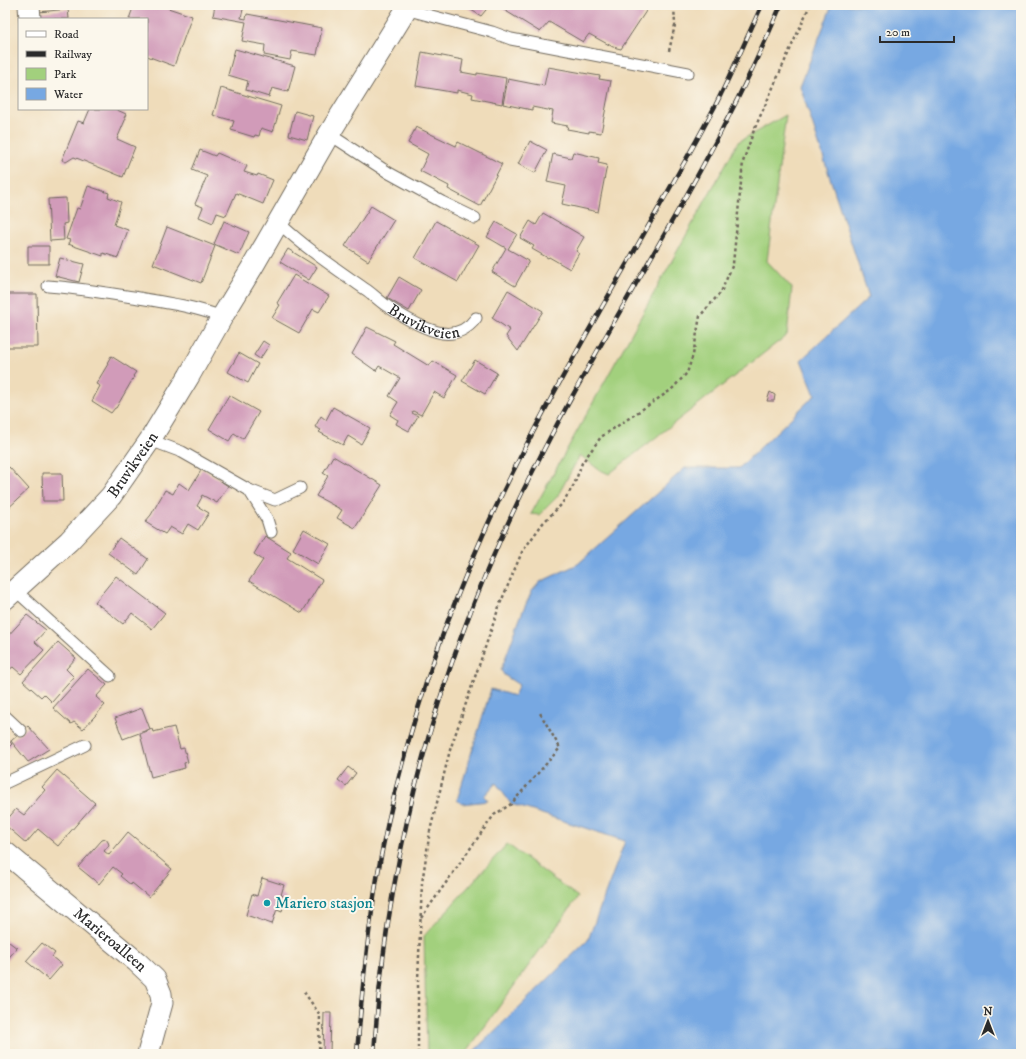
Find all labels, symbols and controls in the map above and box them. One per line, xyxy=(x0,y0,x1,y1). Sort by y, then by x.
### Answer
legend xyxy=(18,18,148,110)
scale bar xyxy=(880,18,954,44)
text: 20 m xyxy=(886,25,910,40)
text: Road xyxy=(54,27,79,42)
text: Railway xyxy=(54,47,92,62)
text: Park xyxy=(54,67,76,82)
text: Water xyxy=(53,87,83,102)
street label: Bruvikveien xyxy=(384,300,462,343)
street label: Bruvikveien xyxy=(103,428,163,501)
place label: Mariero stasjon xyxy=(275,893,374,913)
marker: Mariero stasjon xyxy=(262,898,272,908)
street label: Marieroalleen xyxy=(69,903,152,977)
north arrow xyxy=(968,1001,1008,1041)
text: N xyxy=(983,1005,993,1019)

